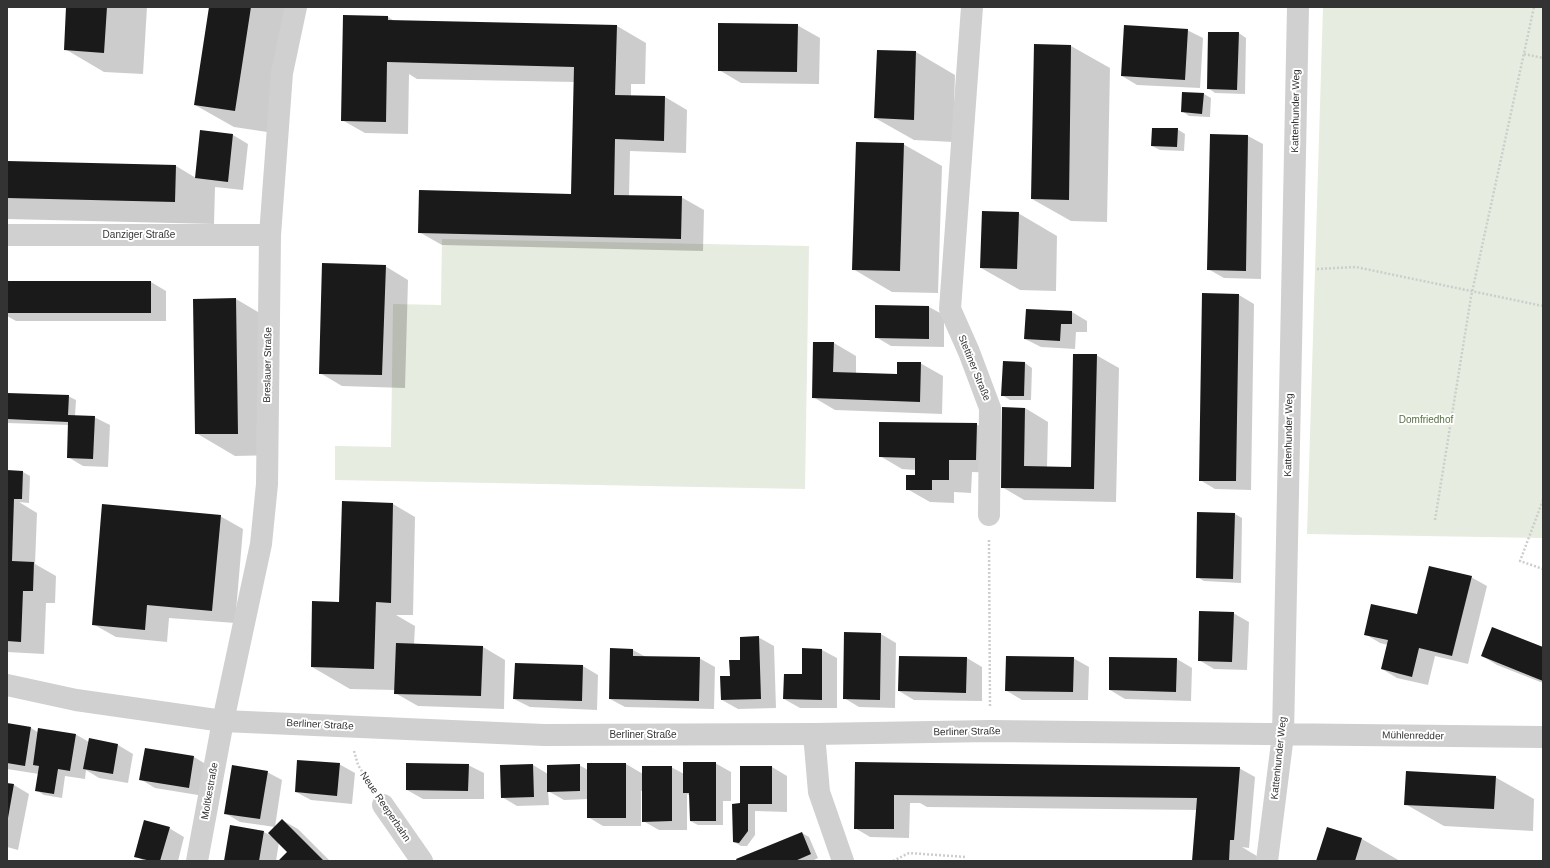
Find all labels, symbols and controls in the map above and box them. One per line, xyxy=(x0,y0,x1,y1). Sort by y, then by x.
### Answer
street label: Kattenhunder Weg xyxy=(1289,69,1303,153)
street label: Danziger Straße xyxy=(103,229,175,241)
street label: Breslauer Straße xyxy=(261,327,275,403)
street label: Stettiner Straße xyxy=(955,333,993,403)
street label: Kattenhunder Weg xyxy=(1282,393,1296,477)
park label: Domfriedhof xyxy=(1399,414,1453,426)
street label: Kattenhunder Weg xyxy=(1269,716,1289,800)
street label: Berliner Straße xyxy=(286,717,354,733)
street label: Berliner Straße xyxy=(933,725,1001,739)
street label: Berliner Straße xyxy=(609,729,677,741)
street label: Mühlenredder xyxy=(1382,729,1444,743)
street label: Moltkestraße xyxy=(199,762,221,820)
street label: Neue Reeperbahn xyxy=(357,770,413,844)

